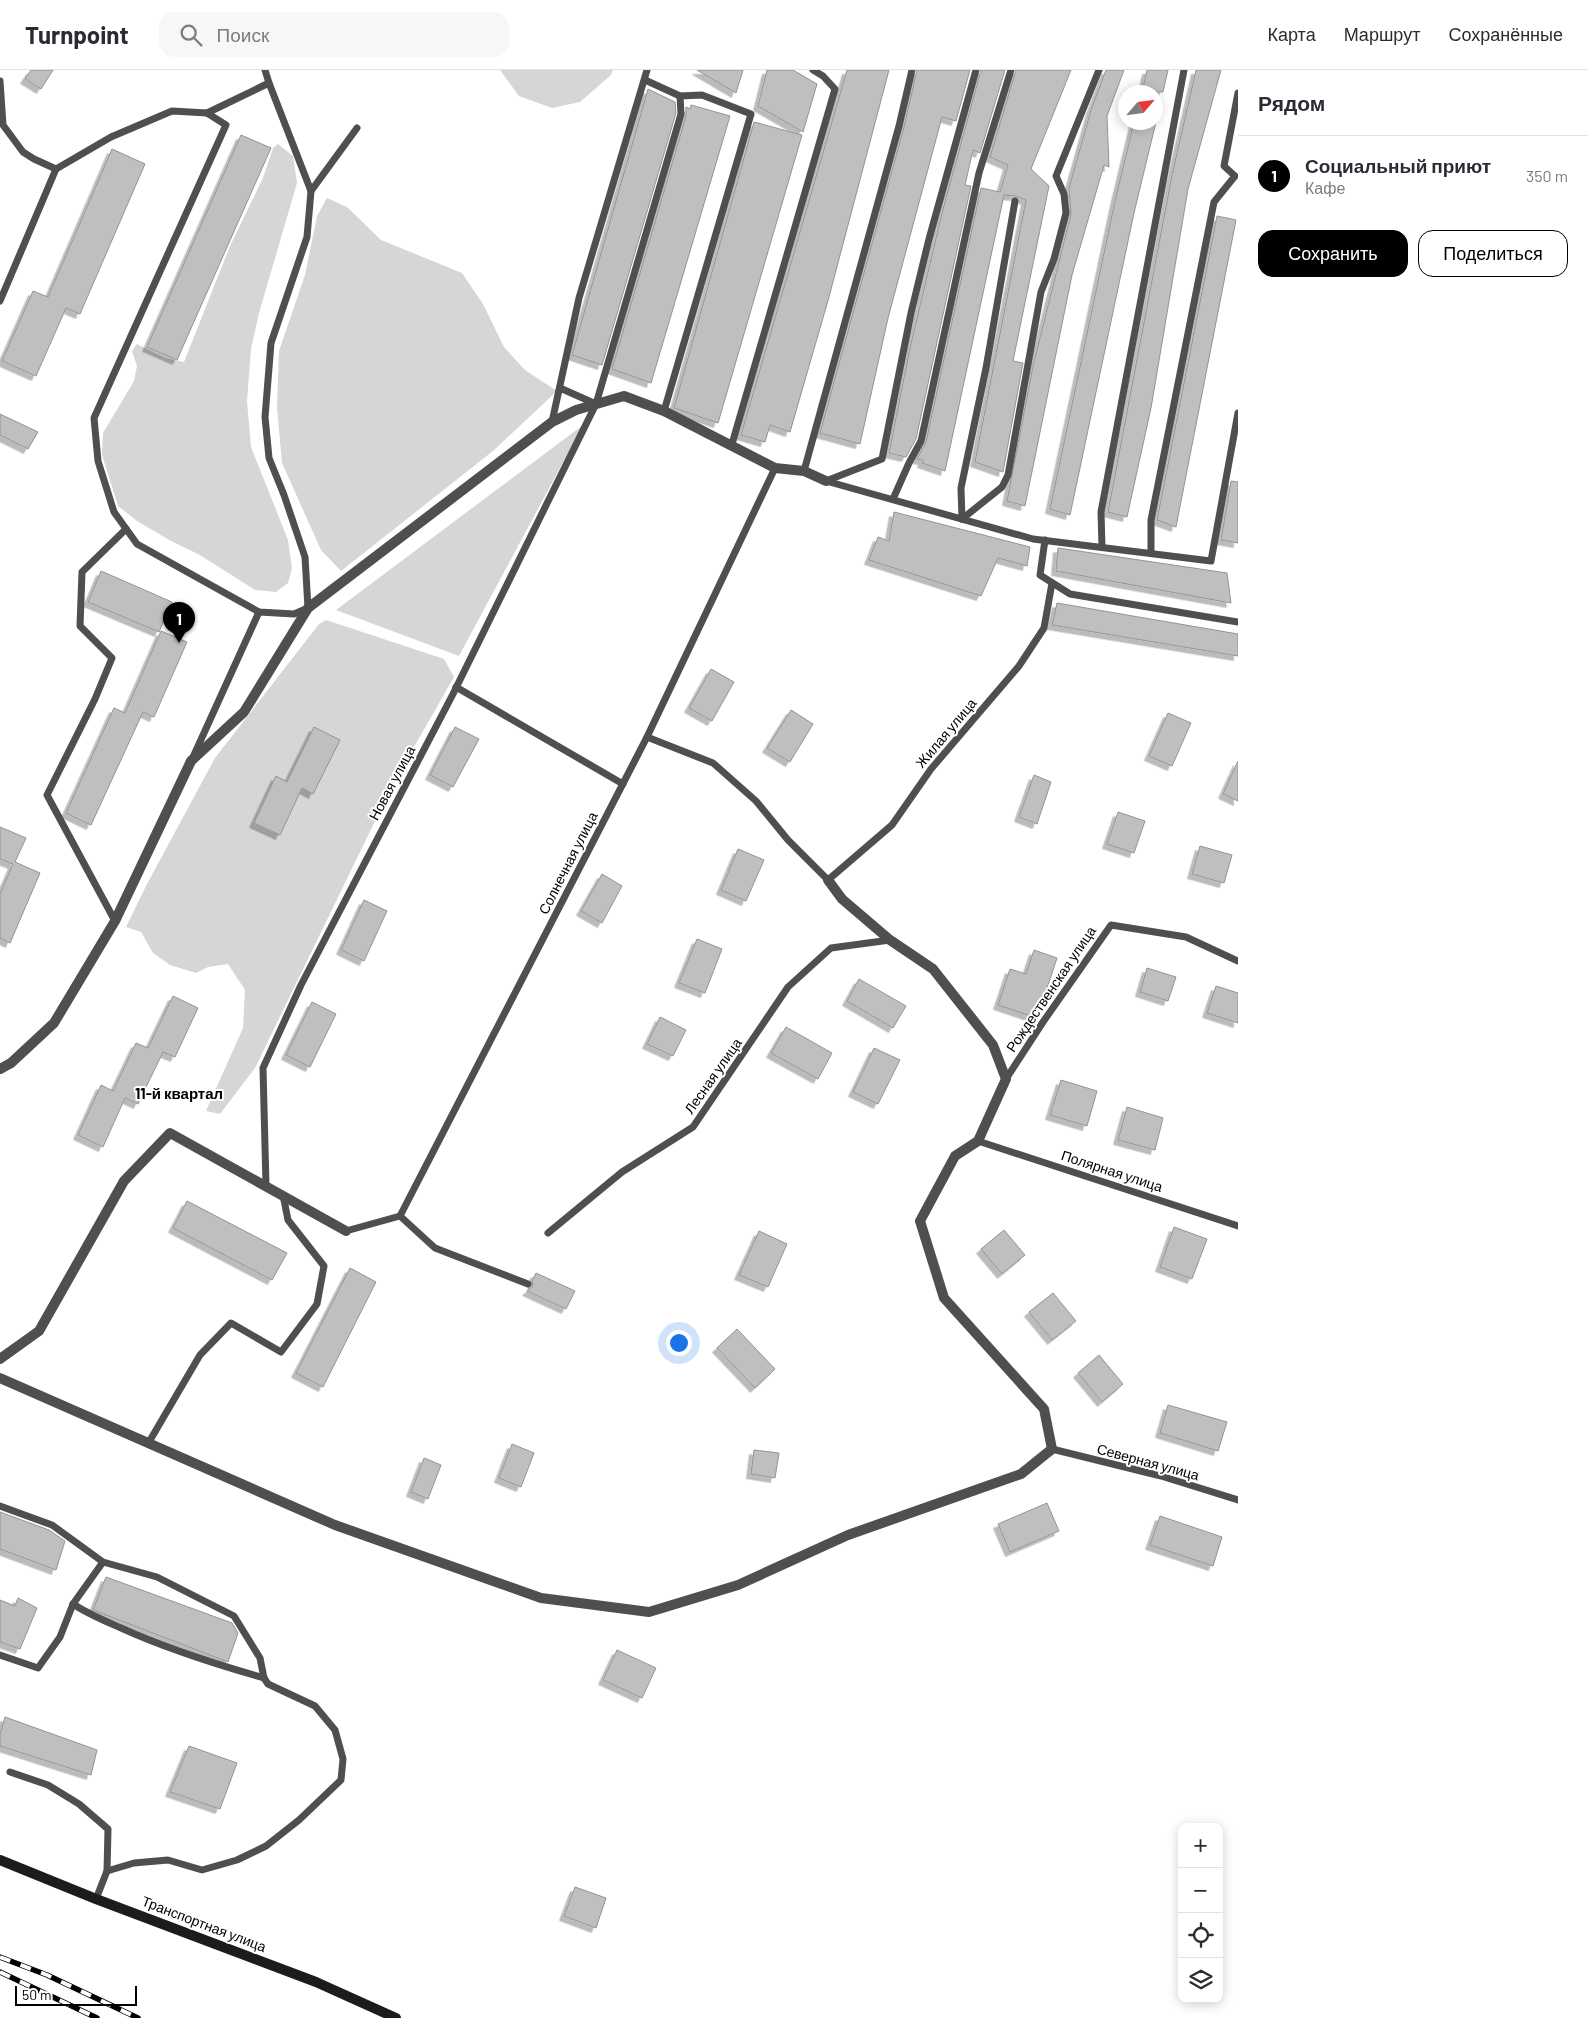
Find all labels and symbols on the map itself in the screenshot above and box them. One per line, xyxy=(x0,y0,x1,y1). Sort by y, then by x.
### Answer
north arrow xyxy=(1118,85,1163,130)
pin: 1 xyxy=(163,602,195,643)
street label: Жилая улица xyxy=(912,694,980,771)
street label: Новая улица xyxy=(365,742,418,823)
street label: Солнечная улица xyxy=(534,809,601,917)
street label: Рождественская улица xyxy=(1002,922,1099,1055)
street label: Лесная улица xyxy=(680,1034,745,1117)
district label: 11-й квартал xyxy=(135,1084,223,1102)
street label: Полярная улица xyxy=(1059,1146,1165,1195)
your location xyxy=(666,1330,692,1356)
street label: Северная улица xyxy=(1095,1440,1201,1483)
street label: Транспортная улица xyxy=(140,1892,269,1955)
scale bar xyxy=(15,1983,138,2006)

